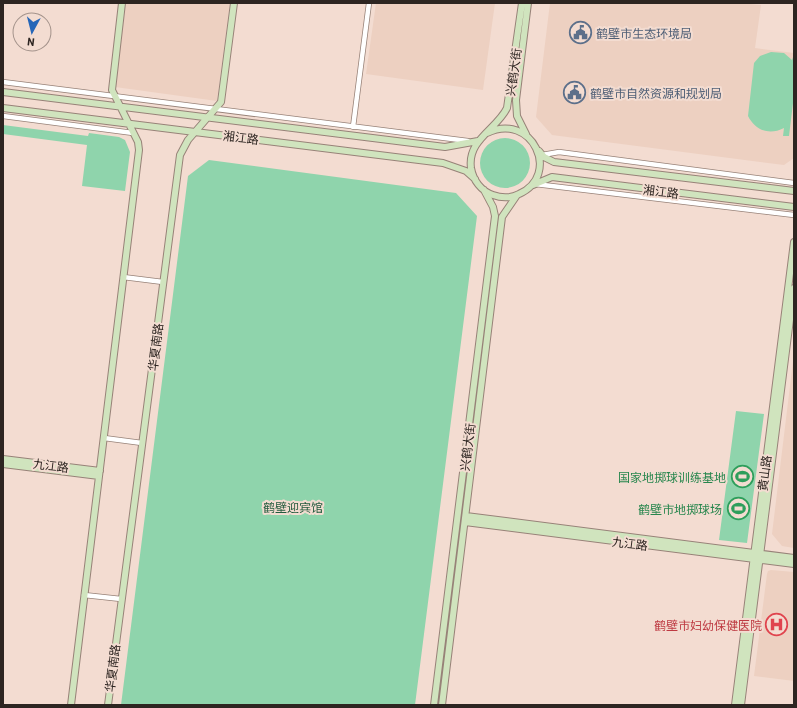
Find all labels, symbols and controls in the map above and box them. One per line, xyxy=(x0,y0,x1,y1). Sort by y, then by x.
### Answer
north arrow xyxy=(12,12,52,52)
public building icon: 鹤壁市生态环境局 xyxy=(568,20,594,46)
place label: 鹤壁市生态环境局 xyxy=(596,26,692,40)
text: N xyxy=(26,36,35,49)
street label: 兴鹤大街 xyxy=(503,47,523,97)
public building icon: 鹤壁市自然资源和规划局 xyxy=(561,80,587,106)
place label: 鹤壁市自然资源和规划局 xyxy=(590,86,722,100)
street label: 湘江路 xyxy=(222,128,260,146)
street label: 湘江路 xyxy=(642,182,680,200)
street label: 华夏南路 xyxy=(145,322,165,372)
street label: 兴鹤大街 xyxy=(457,422,477,472)
street label: 黄山路 xyxy=(755,454,773,492)
street label: 九江路 xyxy=(32,456,70,474)
sports icon: 国家地掷球训练基地 xyxy=(729,464,755,490)
place label: 国家地掷球训练基地 xyxy=(618,470,726,484)
sports icon: 鹤壁市地掷球场 xyxy=(725,496,751,522)
park label: 鹤壁迎宾馆 xyxy=(263,500,323,514)
place label: 鹤壁市地掷球场 xyxy=(638,502,722,516)
street label: 九江路 xyxy=(611,534,649,552)
hospital icon: 鹤壁市妇幼保健医院 xyxy=(764,612,790,638)
place label: 鹤壁市妇幼保健医院 xyxy=(654,618,762,632)
street label: 华夏南路 xyxy=(102,643,122,693)

